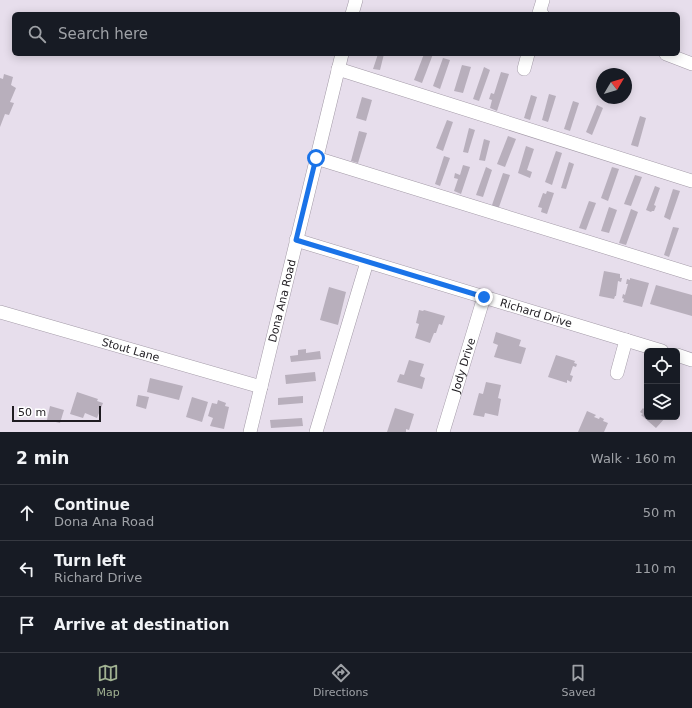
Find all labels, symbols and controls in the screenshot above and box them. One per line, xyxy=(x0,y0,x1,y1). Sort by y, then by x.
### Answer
search box xyxy=(12,12,680,56)
icon: search xyxy=(26,23,48,45)
text: Search here xyxy=(58,25,148,43)
north arrow xyxy=(596,68,632,104)
route start xyxy=(307,149,325,167)
street label: Dona Ana Road xyxy=(266,258,299,344)
route end xyxy=(475,288,493,306)
street label: Richard Drive xyxy=(498,296,574,330)
street label: Stout Lane xyxy=(100,336,161,365)
street label: Jody Drive xyxy=(449,336,478,395)
map controls xyxy=(644,348,680,420)
button: locate xyxy=(644,348,680,384)
button: layers xyxy=(644,384,680,420)
scale bar xyxy=(12,404,101,423)
text: 50 m xyxy=(18,406,46,419)
text: 2 min xyxy=(16,448,69,468)
text: Walk · 160 m xyxy=(591,451,676,466)
text: Continue xyxy=(54,496,130,514)
icon: ahead xyxy=(16,502,38,524)
text: 50 m xyxy=(643,505,676,520)
text: Dona Ana Road xyxy=(54,514,154,529)
text: Turn left xyxy=(54,552,126,570)
icon: left xyxy=(16,558,38,580)
text: 110 m xyxy=(634,561,676,576)
text: Richard Drive xyxy=(54,570,142,585)
icon: arrive xyxy=(16,614,38,636)
text: Arrive at destination xyxy=(54,616,229,634)
tab: Map xyxy=(97,662,120,699)
tab: Directions xyxy=(313,662,368,699)
tab: Saved xyxy=(561,662,595,699)

